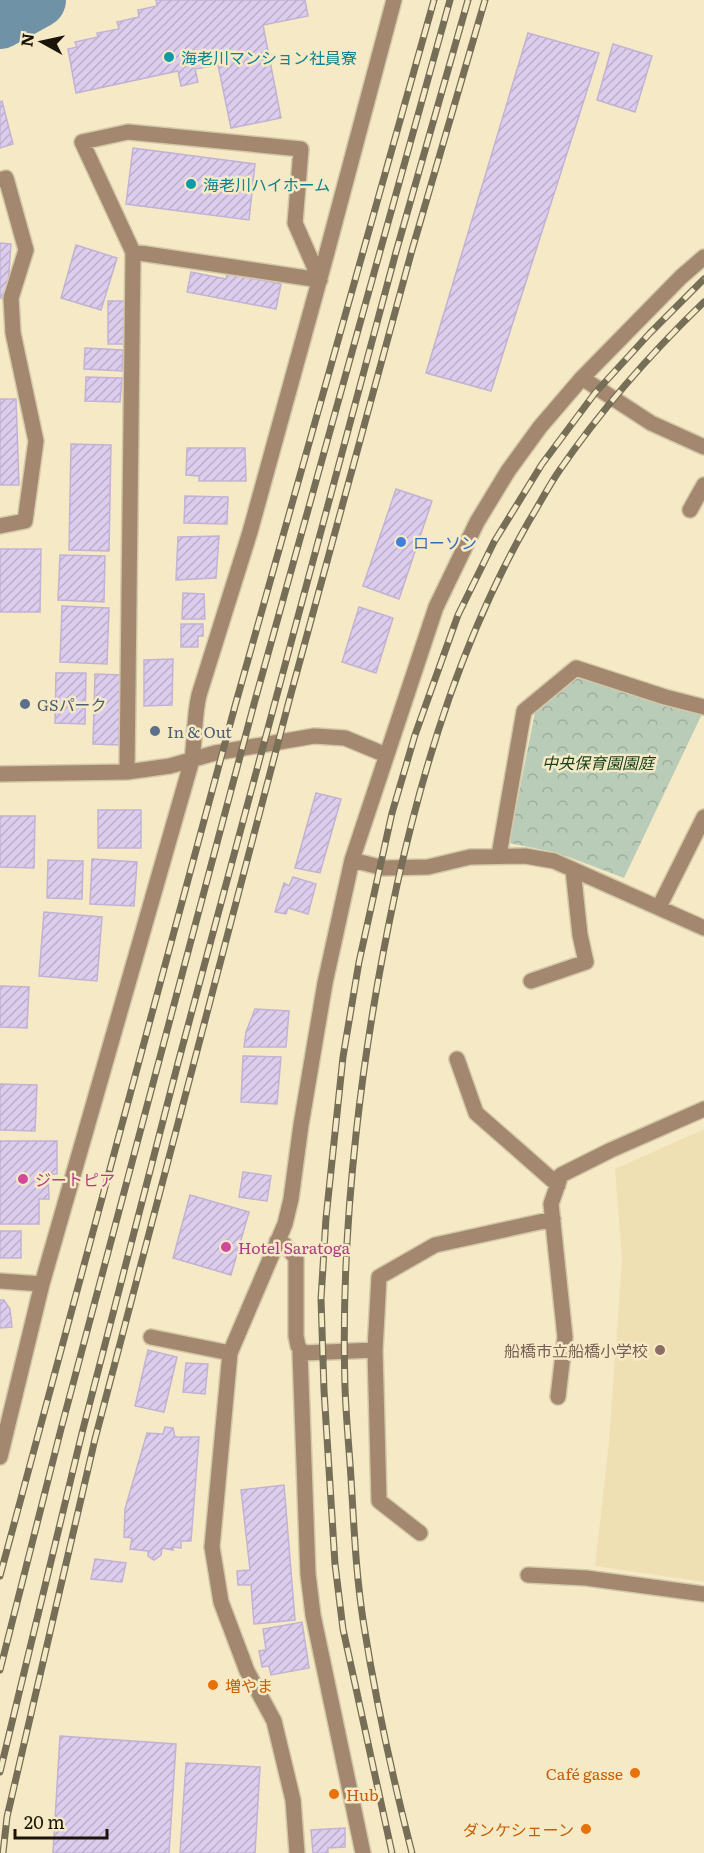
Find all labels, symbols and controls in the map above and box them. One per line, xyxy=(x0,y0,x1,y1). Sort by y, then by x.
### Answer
north arrow xyxy=(12,12,72,72)
text: N xyxy=(13,31,39,48)
place label: 海老川マンション社員寮 xyxy=(181,45,357,69)
marker: 海老川マンション社員寮 xyxy=(162,50,176,64)
place label: 海老川ハイホーム xyxy=(203,172,330,196)
marker: 海老川ハイホーム xyxy=(184,177,198,191)
place label: ローソン xyxy=(413,530,477,554)
marker: ローソン xyxy=(394,535,408,549)
place label: GSパーク xyxy=(37,692,107,716)
marker: GSパーク xyxy=(18,697,32,711)
place label: In & Out xyxy=(167,719,232,743)
marker: In & Out xyxy=(148,724,162,738)
park label: 中央保育園園庭 xyxy=(542,750,657,774)
place label: ジートピア xyxy=(35,1167,115,1191)
marker: ジートピア xyxy=(16,1172,30,1186)
place label: Hotel Saratoga xyxy=(238,1235,351,1259)
marker: Hotel Saratoga xyxy=(219,1240,233,1254)
place label: 船橋市立船橋小学校 xyxy=(504,1338,648,1362)
marker: 船橋市立船橋小学校 xyxy=(653,1343,667,1357)
place label: 増やま xyxy=(225,1673,273,1697)
marker: 増やま xyxy=(206,1678,220,1692)
place label: Café gasse xyxy=(546,1761,623,1785)
marker: Café gasse xyxy=(628,1766,642,1780)
place label: Hub xyxy=(346,1782,379,1806)
marker: Hub xyxy=(327,1787,341,1801)
scale bar xyxy=(15,1802,106,1840)
text: 20 m xyxy=(24,1808,65,1835)
place label: ダンケシェーン xyxy=(463,1817,574,1841)
marker: ダンケシェーン xyxy=(579,1822,593,1836)

